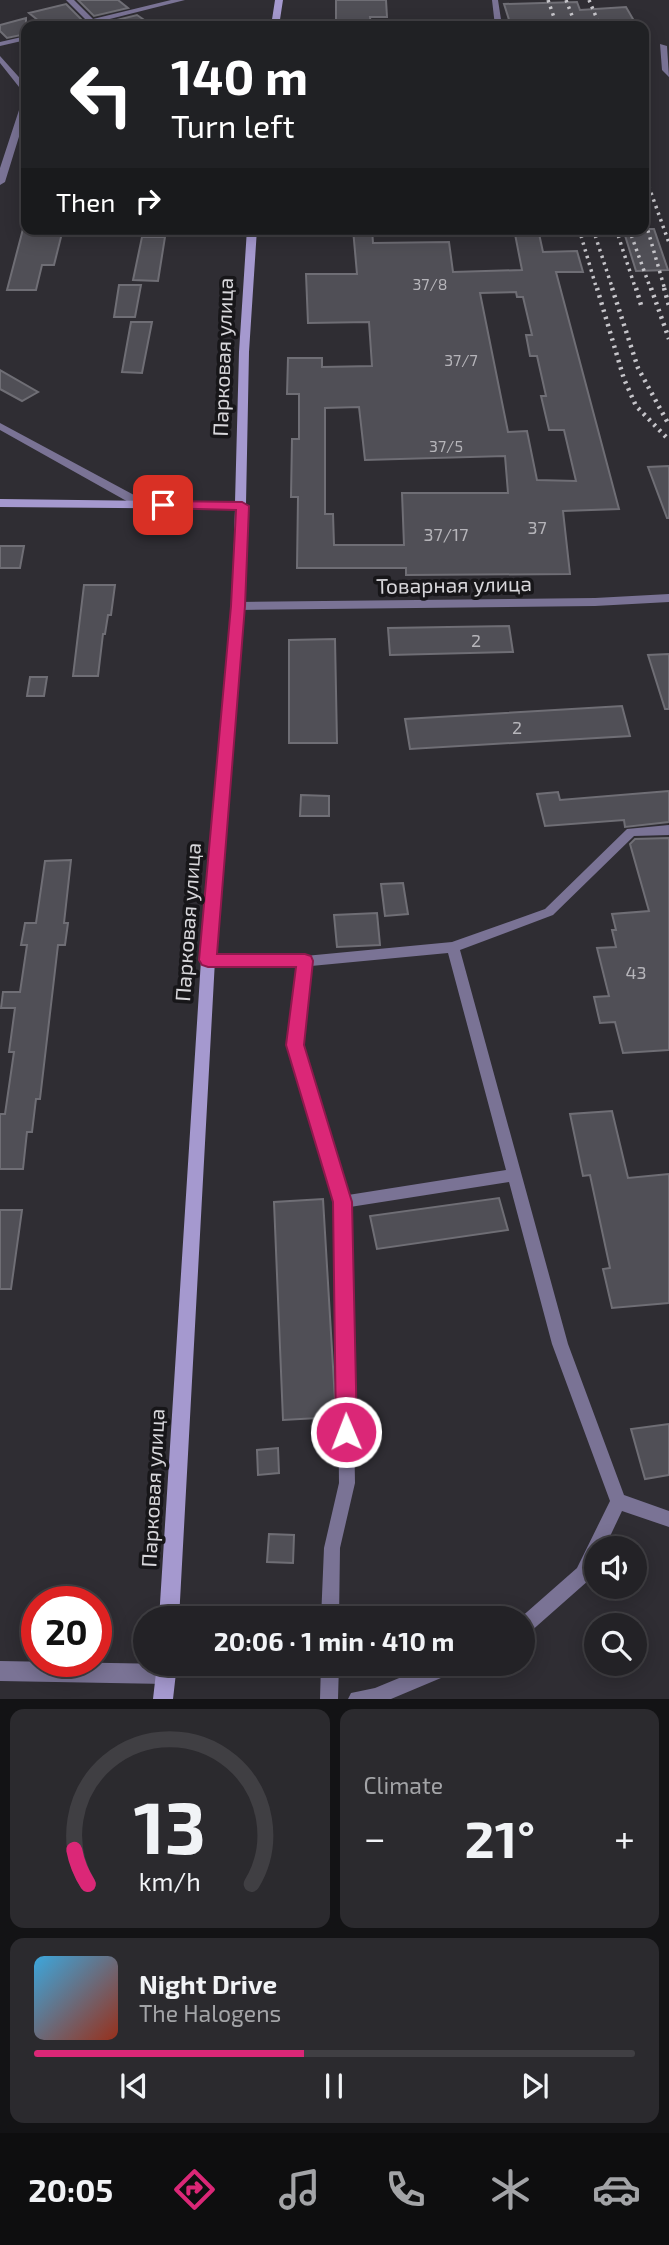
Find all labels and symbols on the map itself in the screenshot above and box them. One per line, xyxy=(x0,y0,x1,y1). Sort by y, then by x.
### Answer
house number: 37/8 xyxy=(412,274,448,293)
street label: Парковая улица xyxy=(207,277,238,437)
house number: 37/7 xyxy=(444,350,478,369)
house number: 37/5 xyxy=(429,436,463,455)
pin xyxy=(133,475,193,535)
house number: 37 xyxy=(527,516,547,538)
house number: 37/17 xyxy=(424,523,468,545)
street label: Товарная улица xyxy=(376,570,532,599)
house number: 2 xyxy=(471,629,481,651)
house number: 2 xyxy=(512,716,522,738)
street label: Парковая улица xyxy=(169,842,206,1002)
house number: 43 xyxy=(625,961,647,983)
position arrow xyxy=(309,1395,383,1469)
street label: Парковая улица xyxy=(135,1408,170,1568)
speed limit sign: 20 xyxy=(21,1586,112,1677)

